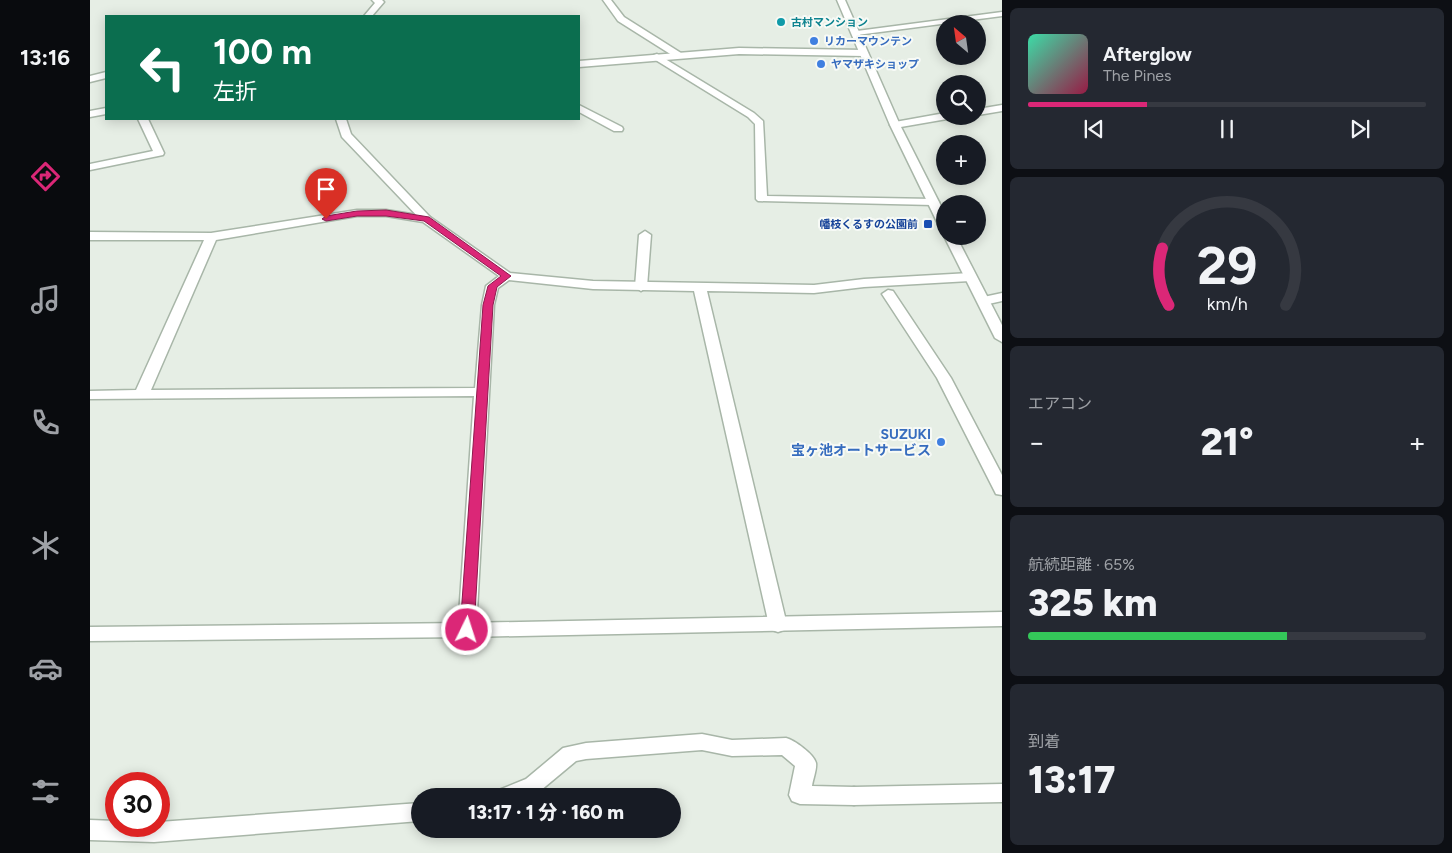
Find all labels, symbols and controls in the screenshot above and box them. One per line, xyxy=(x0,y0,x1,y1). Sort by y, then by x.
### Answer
north arrow xyxy=(936,15,986,65)
map controls xyxy=(936,15,986,245)
marker: 古村マンション xyxy=(775,16,787,28)
place label: 古村マンション xyxy=(791,16,868,29)
text: 100 m xyxy=(213,31,312,73)
icon: left xyxy=(130,35,195,100)
marker: リカーマウンテン xyxy=(808,35,820,47)
place label: リカーマウンテン xyxy=(824,35,912,48)
text: Afterglow xyxy=(1103,43,1192,66)
text: 13:16 xyxy=(20,44,70,71)
marker: ヤマザキショップ xyxy=(815,58,827,70)
place label: ヤマザキショップ xyxy=(831,58,919,71)
text: The Pines xyxy=(1103,66,1172,85)
button: search xyxy=(936,75,986,125)
text: 左折 xyxy=(213,78,257,105)
icon: previous xyxy=(1080,115,1108,143)
icon: pause xyxy=(1213,115,1241,143)
icon: next xyxy=(1346,115,1374,143)
button: + xyxy=(936,135,986,185)
icon: directions xyxy=(28,159,63,194)
pin xyxy=(305,168,347,219)
icon: arrive xyxy=(312,175,340,203)
button: − xyxy=(936,195,986,245)
place label: 幡枝くるすの公園前 xyxy=(819,218,918,231)
marker: 幡枝くるすの公園前 xyxy=(922,218,934,230)
text: 29 xyxy=(1197,235,1257,297)
icon: music xyxy=(28,282,63,317)
text: km/h xyxy=(1207,293,1247,314)
text: エアコン xyxy=(1028,394,1092,413)
icon: phone xyxy=(28,405,63,440)
text: 21° xyxy=(1200,419,1254,465)
text: − xyxy=(1028,425,1045,459)
text: + xyxy=(1409,425,1426,459)
place label: SUZUKI 宝ヶ池オートサービス xyxy=(791,426,931,459)
marker: SUZUKI 宝ヶ池オートサービス xyxy=(935,436,947,448)
icon: climate xyxy=(28,528,63,563)
text: 航続距離 · 65% xyxy=(1028,555,1135,574)
text: 325 km xyxy=(1028,580,1158,626)
position arrow xyxy=(440,603,492,655)
icon: car xyxy=(28,651,63,686)
text: 到着 xyxy=(1028,732,1060,751)
text: 13:17 xyxy=(1028,757,1115,803)
speed limit sign: 30 xyxy=(105,772,170,837)
icon: filters xyxy=(28,774,63,809)
text: 13:17 · 1 分 · 160 m xyxy=(468,801,624,824)

